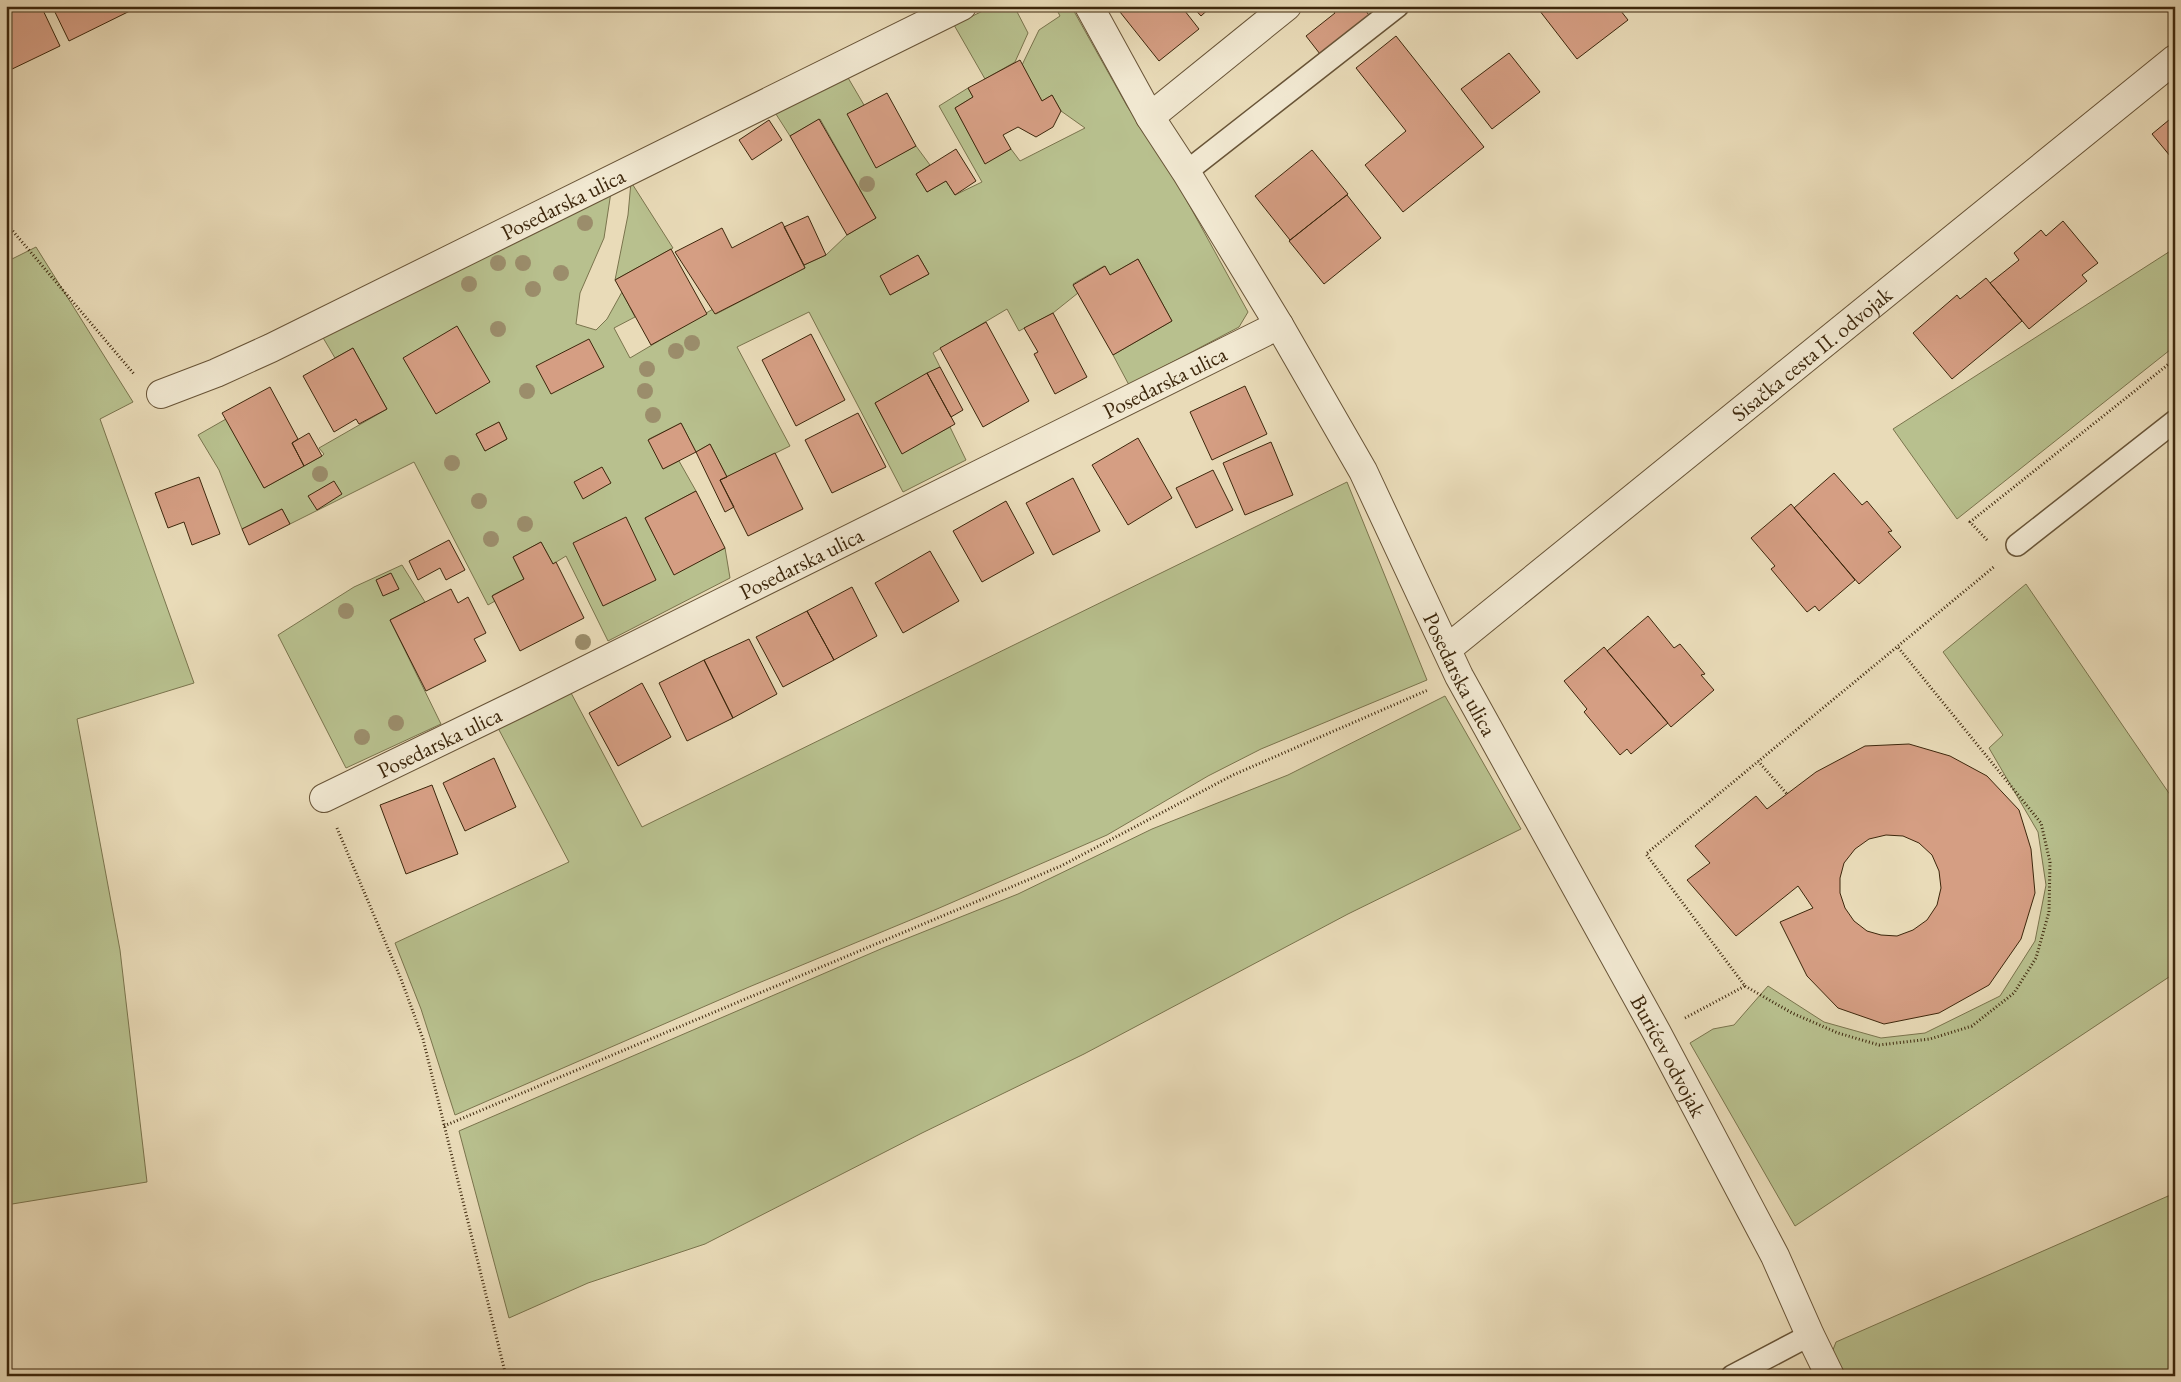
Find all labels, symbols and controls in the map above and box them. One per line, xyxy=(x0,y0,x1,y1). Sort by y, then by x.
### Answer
street label: Posedarska ulica xyxy=(496,161,630,247)
street label: Sisačka cesta II. odvojak xyxy=(1725,280,1899,428)
street label: Posedarska ulica xyxy=(1098,339,1232,425)
street label: Posedarska ulica xyxy=(735,520,869,606)
street label: Posedarska ulica xyxy=(1416,608,1503,741)
street label: Posedarska ulica xyxy=(372,700,507,785)
street label: Burićev odvojak xyxy=(1624,990,1713,1123)

